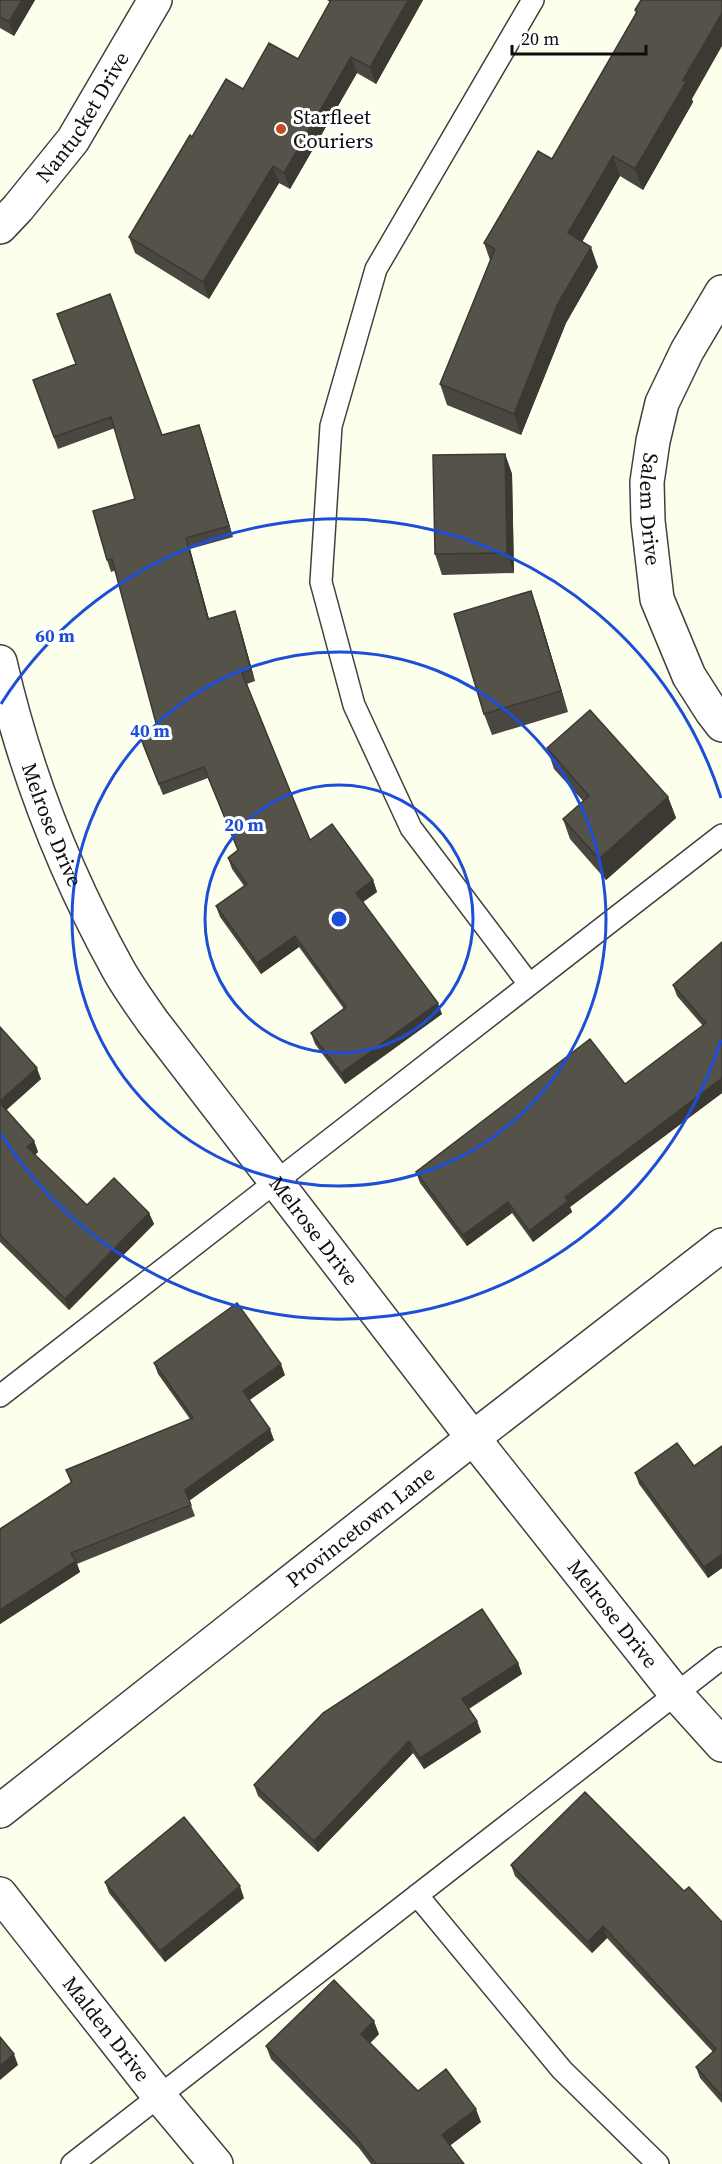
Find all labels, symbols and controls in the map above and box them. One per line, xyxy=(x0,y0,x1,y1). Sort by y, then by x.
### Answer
scale bar xyxy=(512,18,646,56)
text: 20 m xyxy=(521,26,559,51)
street label: Nantucket Drive xyxy=(29,46,136,189)
place label: Starfleet Couriers xyxy=(293,102,373,155)
marker: Starfleet Couriers xyxy=(274,122,288,136)
street label: Salem Drive xyxy=(633,451,668,567)
text: 60 m xyxy=(35,623,75,648)
text: 40 m xyxy=(130,718,170,743)
street label: Melrose Drive xyxy=(15,759,90,891)
text: 20 m xyxy=(224,812,264,837)
centre of rings xyxy=(329,909,349,929)
street label: Melrose Drive xyxy=(263,1170,365,1291)
street label: Provincetown Lane xyxy=(280,1459,440,1594)
street label: Melrose Drive xyxy=(561,1553,665,1674)
street label: Malden Drive xyxy=(56,1970,157,2087)

